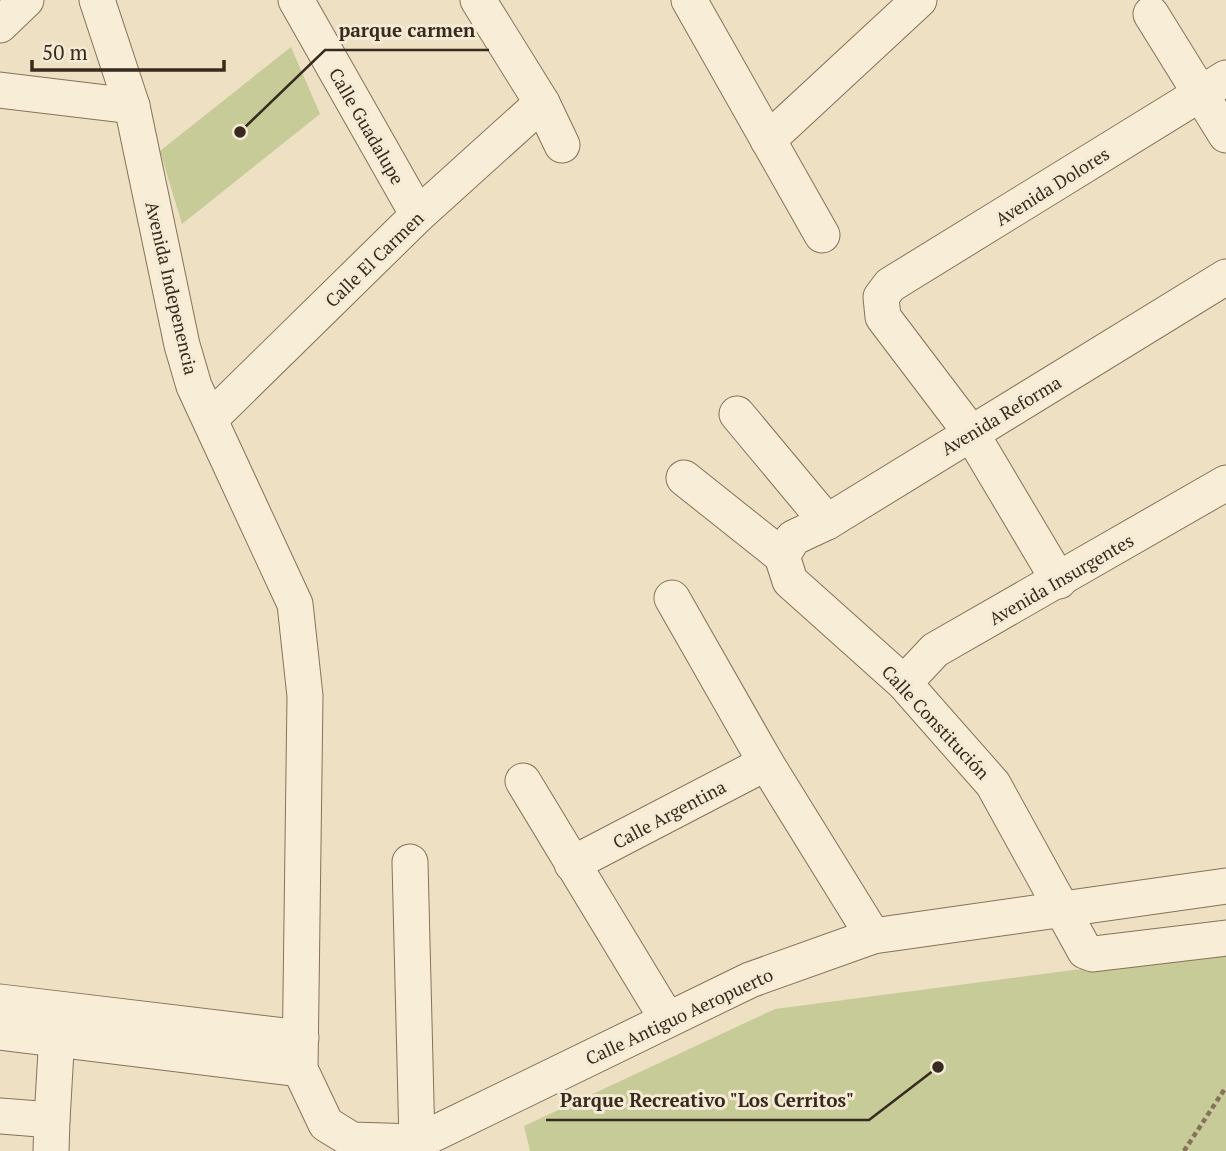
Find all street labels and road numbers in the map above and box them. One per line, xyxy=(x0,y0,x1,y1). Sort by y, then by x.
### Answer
street label: Calle Guadalupe xyxy=(324,63,410,189)
street label: Avenida Dolores xyxy=(990,141,1114,231)
street label: Avenida Indepenencia xyxy=(140,199,204,377)
street label: Calle El Carmen xyxy=(320,206,429,312)
street label: Avenida Reforma xyxy=(937,370,1065,460)
street label: Avenida Insurgentes xyxy=(984,528,1138,630)
street label: Calle Constitución xyxy=(877,660,995,785)
street label: Calle Argentina xyxy=(608,774,730,854)
street label: Calle Antiguo Aeropuerto xyxy=(581,962,777,1070)

